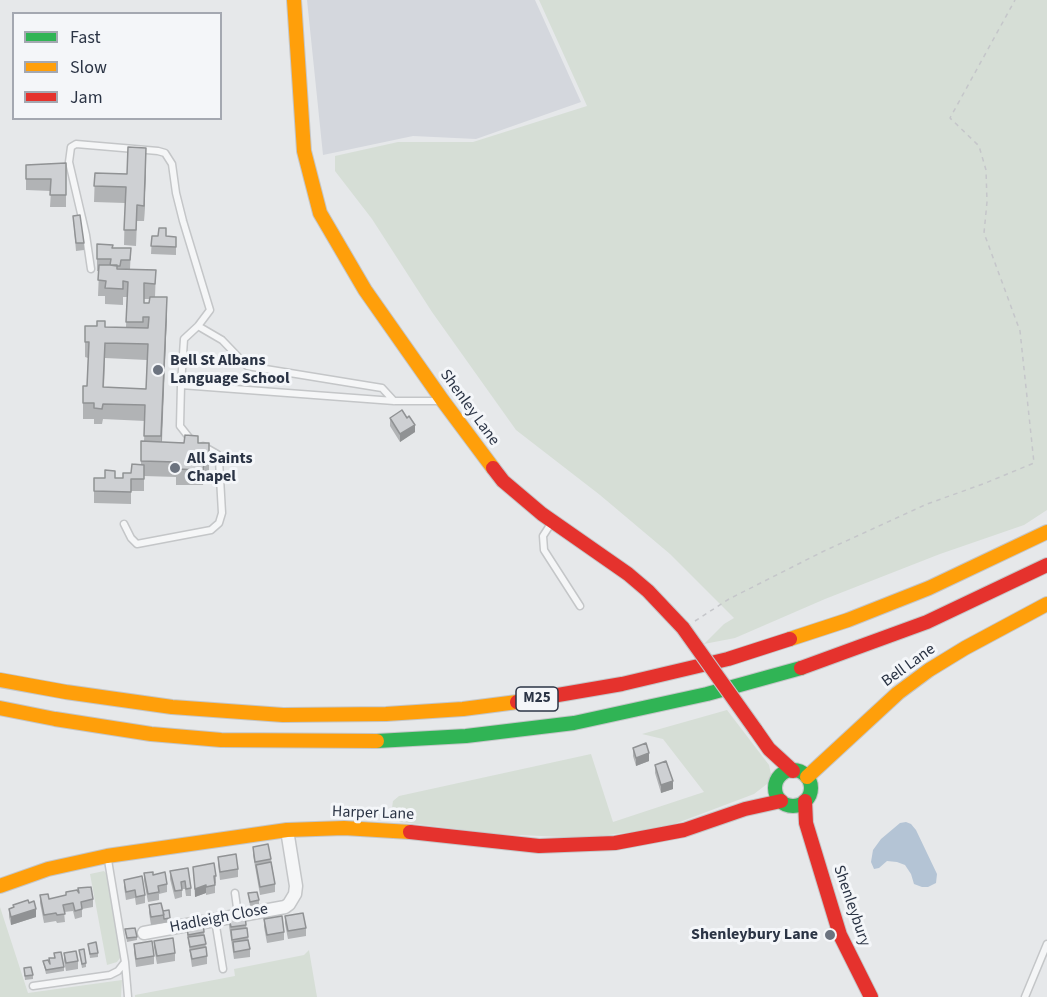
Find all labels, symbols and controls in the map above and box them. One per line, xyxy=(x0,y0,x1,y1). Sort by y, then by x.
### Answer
legend xyxy=(12,12,222,120)
text: Fast xyxy=(70,25,101,50)
text: Slow xyxy=(70,55,107,80)
text: Jam xyxy=(70,85,103,110)
place label: Bell St Albans Language School xyxy=(170,351,290,389)
marker: Bell St Albans Language School xyxy=(151,363,165,377)
street label: Shenley Lane xyxy=(435,366,503,450)
place label: All Saints Chapel xyxy=(187,449,252,487)
marker: All Saints Chapel xyxy=(168,461,182,475)
street label: Bell Lane xyxy=(879,640,939,692)
road number: M25 xyxy=(516,687,558,711)
street label: Harper Lane xyxy=(332,803,414,825)
street label: Shenleybury xyxy=(828,863,874,949)
street label: Hadleigh Close xyxy=(168,900,270,938)
place label: Shenleybury Lane xyxy=(691,925,818,945)
marker: Shenleybury Lane xyxy=(823,928,837,942)

